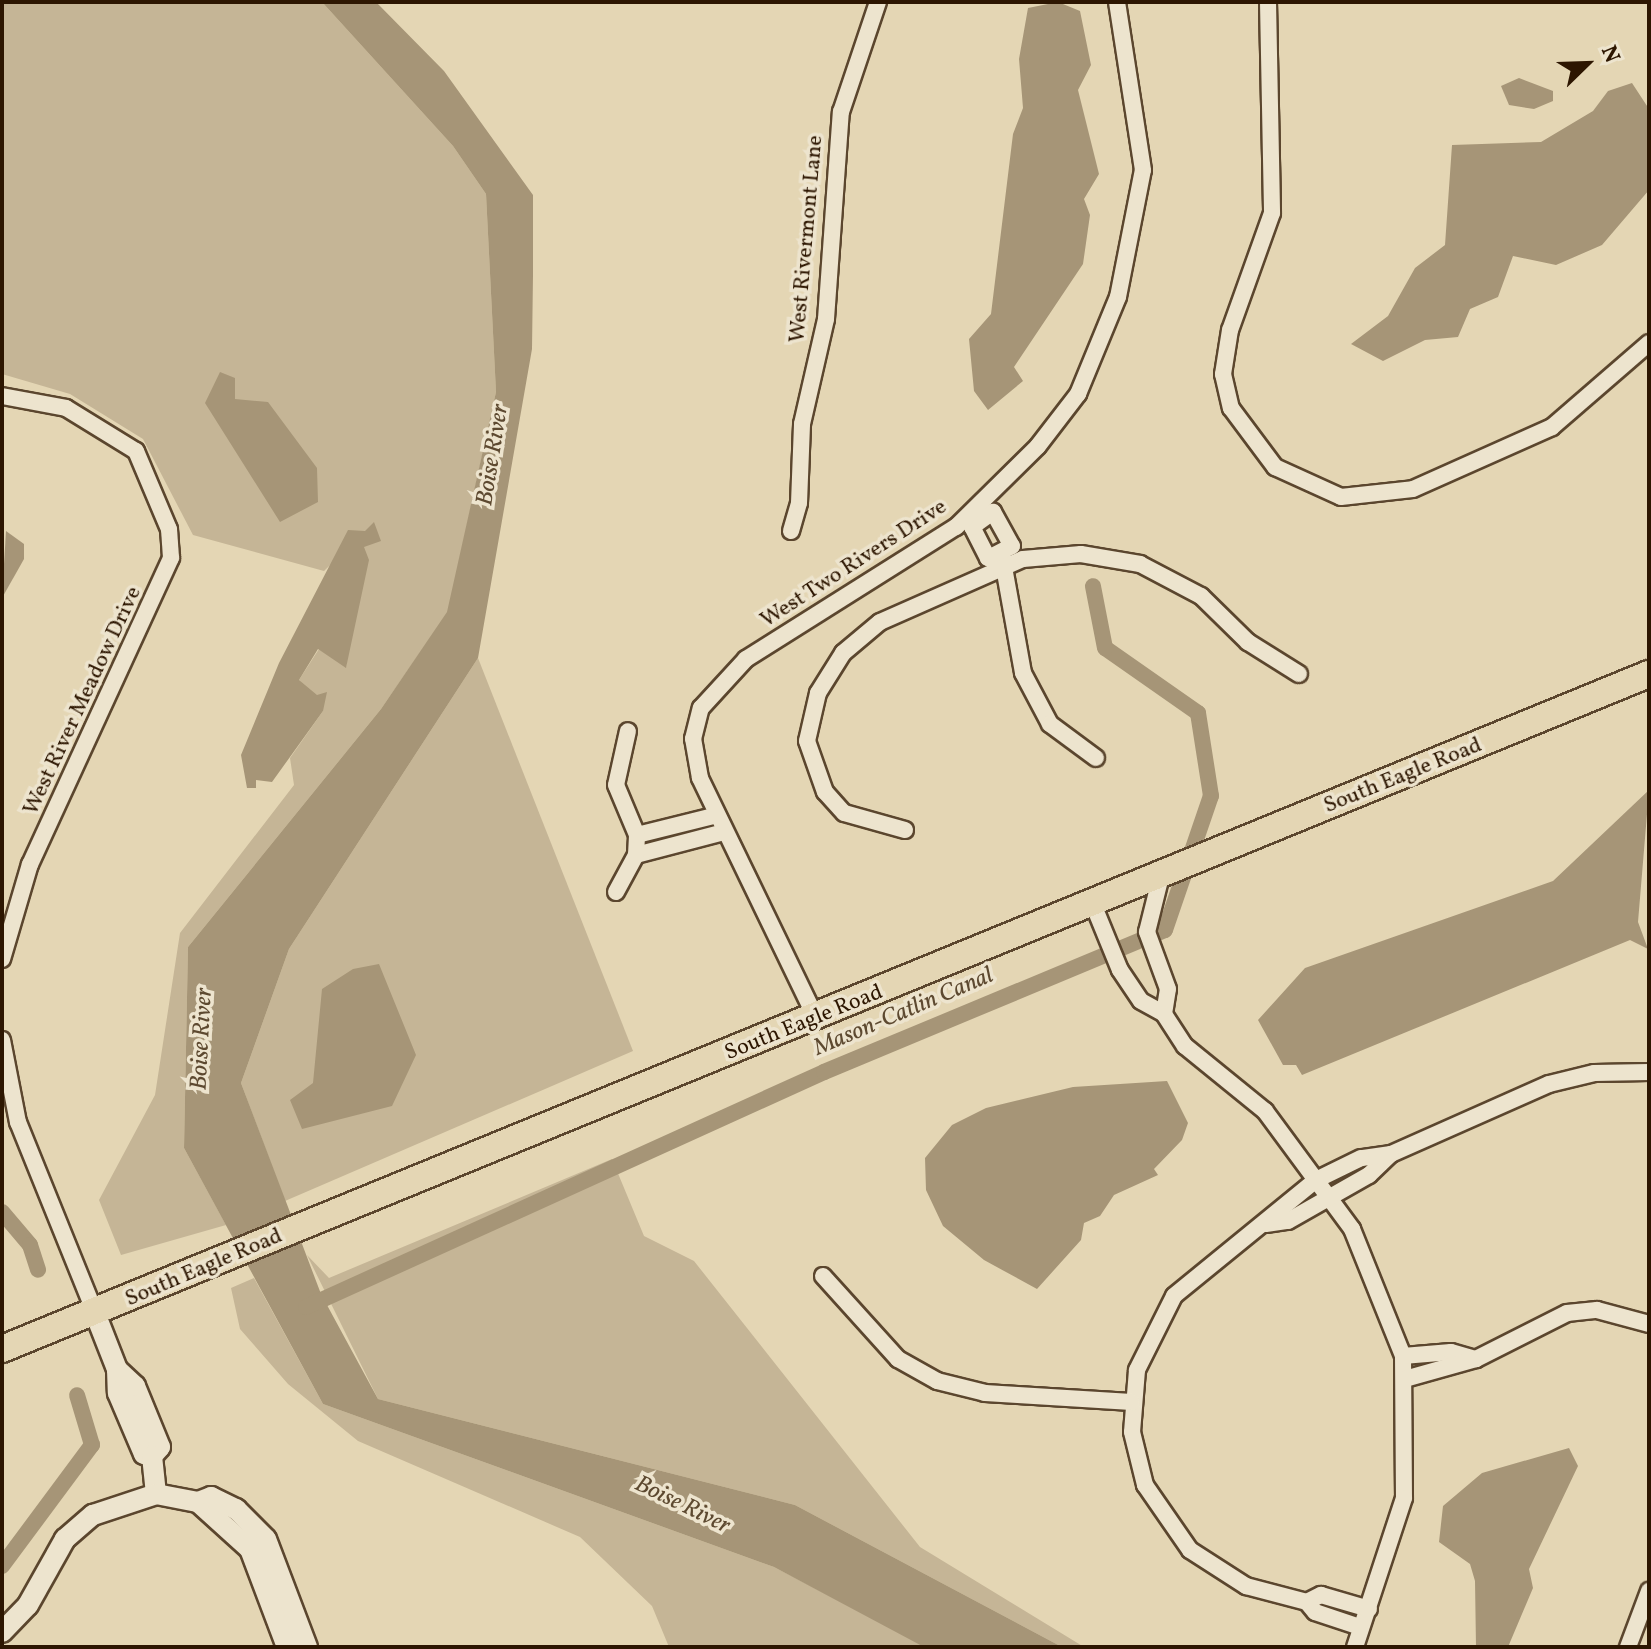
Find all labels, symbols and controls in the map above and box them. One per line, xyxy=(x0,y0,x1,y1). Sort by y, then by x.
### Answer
north arrow xyxy=(1547,24,1627,104)
text: N xyxy=(1592,41,1627,68)
street label: West Rivermont Lane xyxy=(785,134,829,344)
water label: Boise River xyxy=(472,402,516,508)
street label: West Two Rivers Drive xyxy=(756,494,952,634)
street label: West River Meadow Drive xyxy=(18,582,148,820)
street label: South Eagle Road xyxy=(1320,732,1486,820)
water label: Mason-Catlin Canal xyxy=(810,962,998,1064)
street label: South Eagle Road xyxy=(721,979,887,1067)
water label: Boise River xyxy=(186,987,220,1091)
street label: South Eagle Road xyxy=(122,1223,286,1313)
water label: Boise River xyxy=(630,1471,734,1541)

